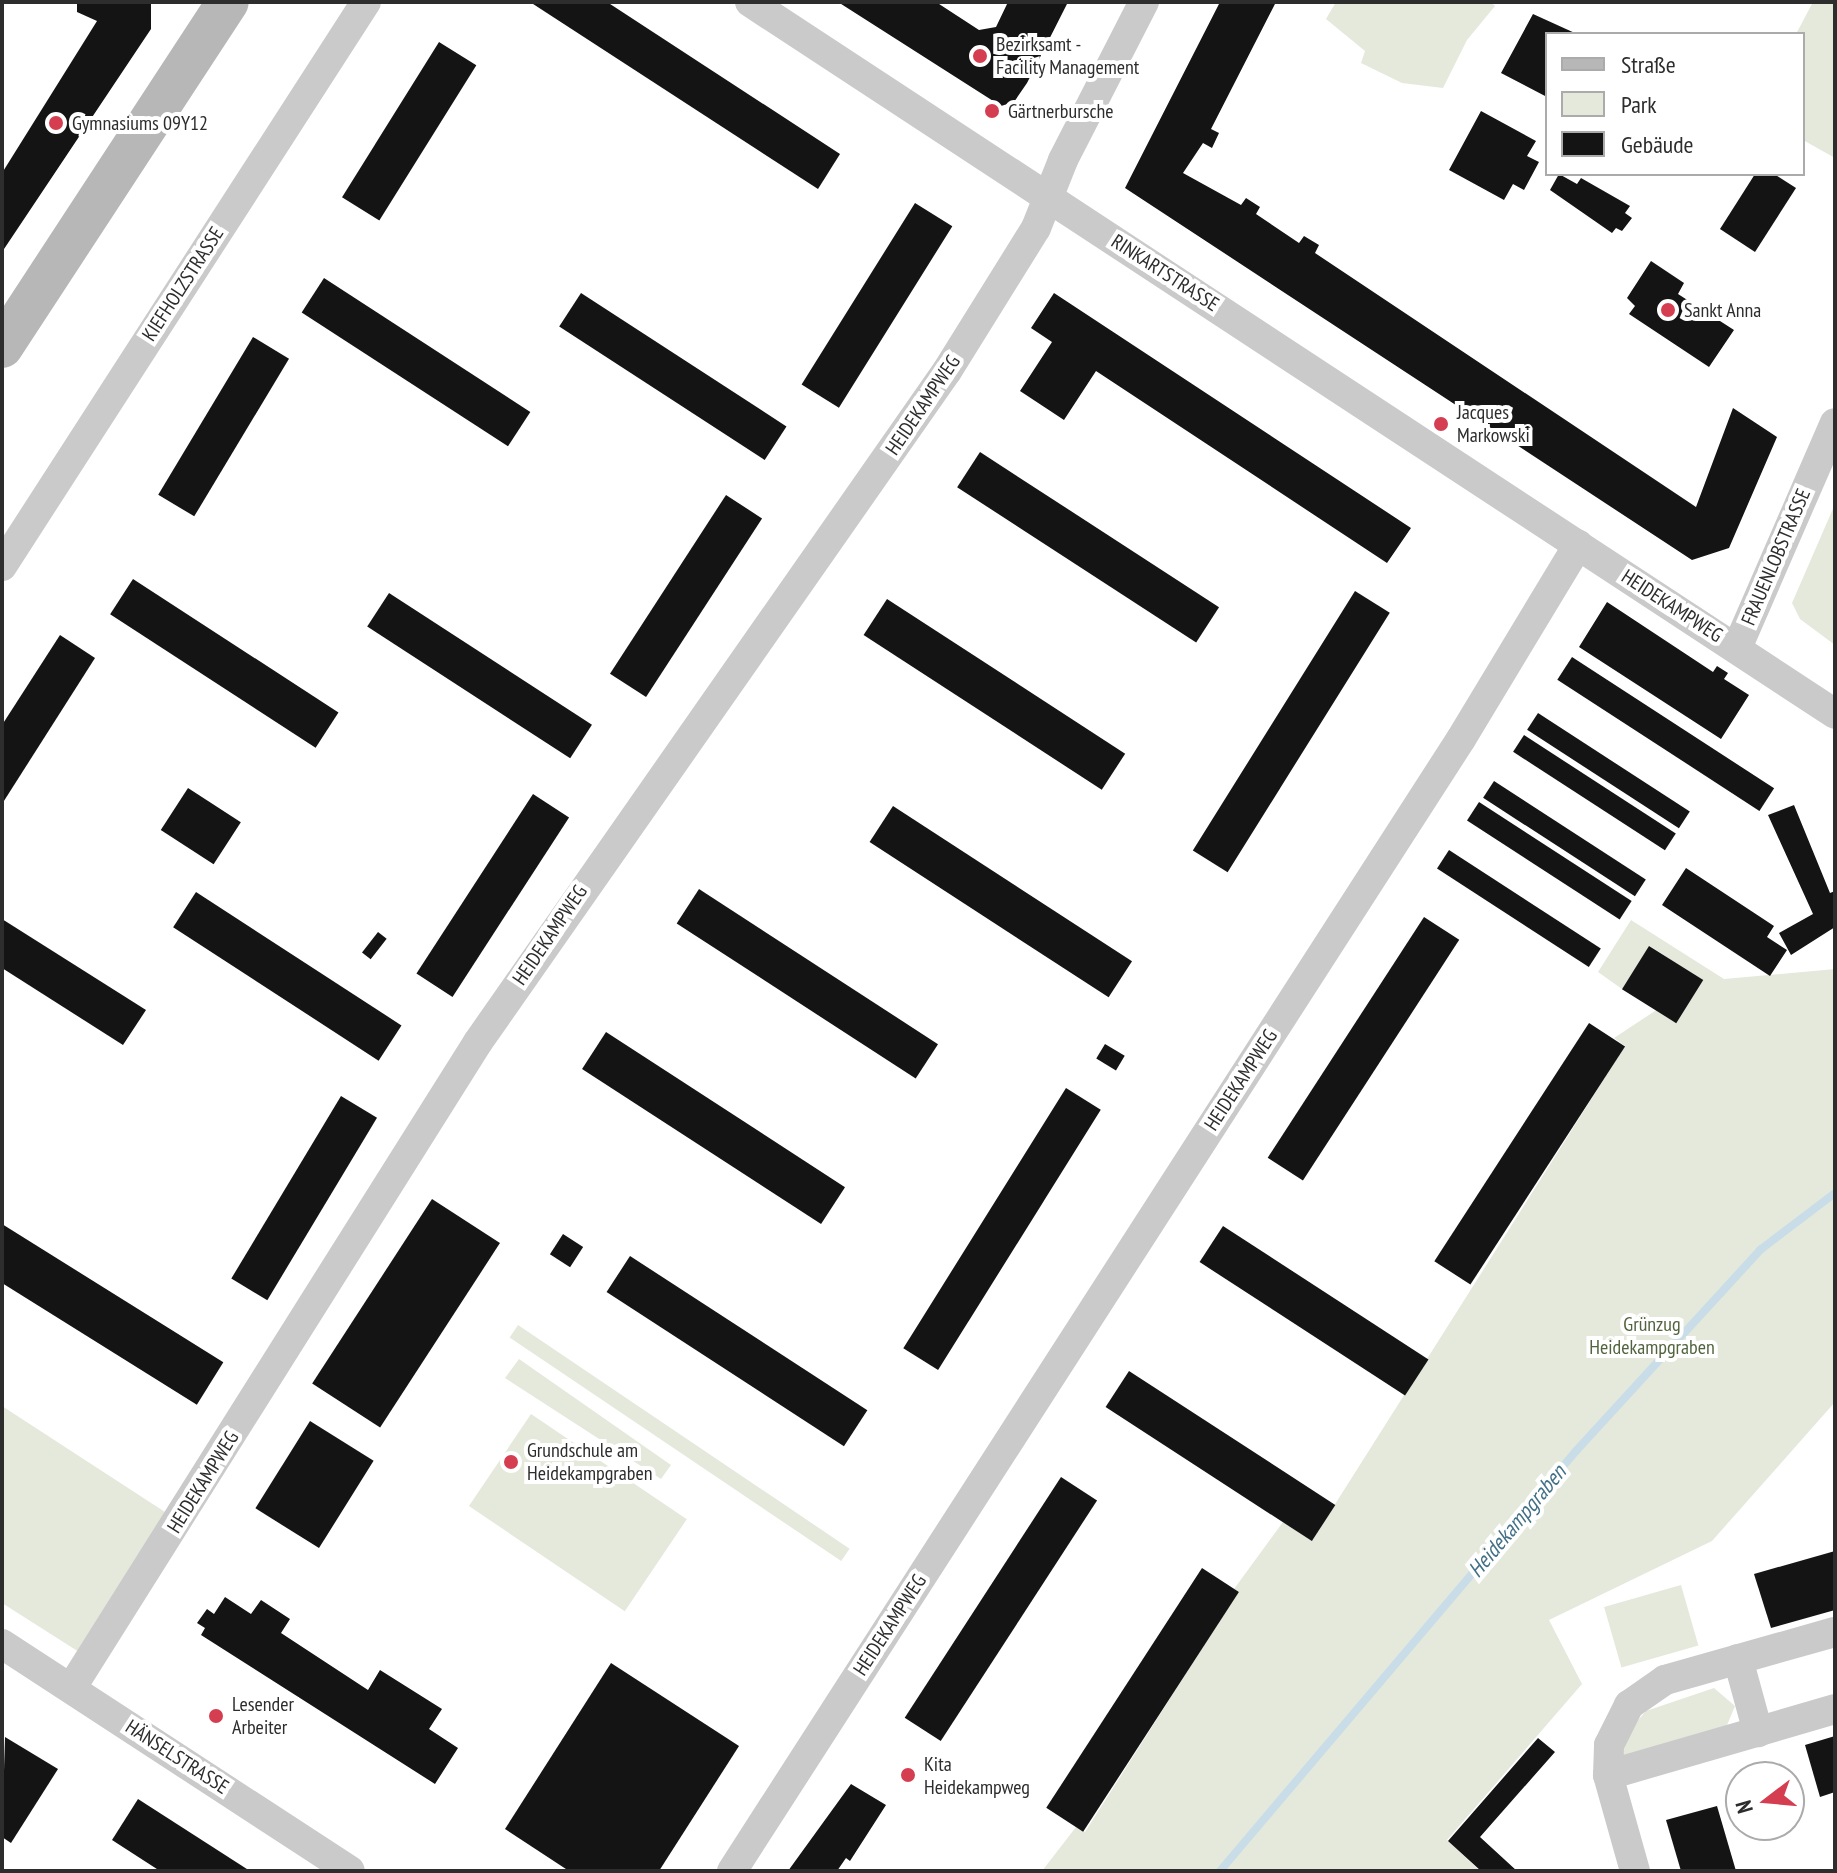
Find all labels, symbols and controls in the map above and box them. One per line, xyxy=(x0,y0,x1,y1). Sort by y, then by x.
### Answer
place label: Bezirksamt - Facility Management xyxy=(996,32,1140,79)
legend xyxy=(1545,32,1805,176)
marker: Bezirksamt - Facility Management xyxy=(971,47,989,65)
text: Straße xyxy=(1621,49,1676,80)
text: Park xyxy=(1621,89,1657,120)
place label: Gärtnerbursche xyxy=(1008,99,1114,123)
marker: Gärtnerbursche xyxy=(983,102,1001,120)
place label: Gymnasiums 09Y12 xyxy=(72,111,208,135)
marker: Gymnasiums 09Y12 xyxy=(47,114,65,132)
text: Gebäude xyxy=(1621,129,1693,160)
street label: KIEFHOLZSTRASSE xyxy=(137,223,229,345)
street label: RINKARTSTRASSE xyxy=(1107,229,1223,317)
place label: Sankt Anna xyxy=(1684,298,1762,322)
marker: Sankt Anna xyxy=(1659,301,1677,319)
street label: HEIDEKAMPWEG xyxy=(881,350,965,460)
place label: Jacques Markowski xyxy=(1457,400,1530,447)
marker: Jacques Markowski xyxy=(1432,415,1450,433)
street label: FRAUENLOBSTRASSE xyxy=(1736,485,1816,629)
street label: HEIDEKAMPWEG xyxy=(1617,564,1727,648)
street label: HEIDEKAMPWEG xyxy=(508,880,592,990)
street label: HEIDEKAMPWEG xyxy=(1199,1025,1283,1135)
park label: Grünzug Heidekampgraben xyxy=(1589,1313,1715,1360)
street label: HEIDEKAMPWEG xyxy=(162,1427,244,1537)
place label: Grundschule am Heidekampgraben xyxy=(527,1438,653,1485)
marker: Grundschule am Heidekampgraben xyxy=(502,1453,520,1471)
water label: Heidekampgraben xyxy=(1462,1460,1572,1582)
street label: HEIDEKAMPWEG xyxy=(848,1570,932,1680)
place label: Lesender Arbeiter xyxy=(232,1692,294,1739)
marker: Lesender Arbeiter xyxy=(207,1707,225,1725)
street label: HÄNSELSTRASSE xyxy=(121,1715,233,1799)
place label: Kita Heidekampweg xyxy=(924,1752,1030,1799)
north arrow xyxy=(1725,1761,1805,1841)
marker: Kita Heidekampweg xyxy=(899,1766,917,1784)
text: N xyxy=(1729,1797,1759,1817)

